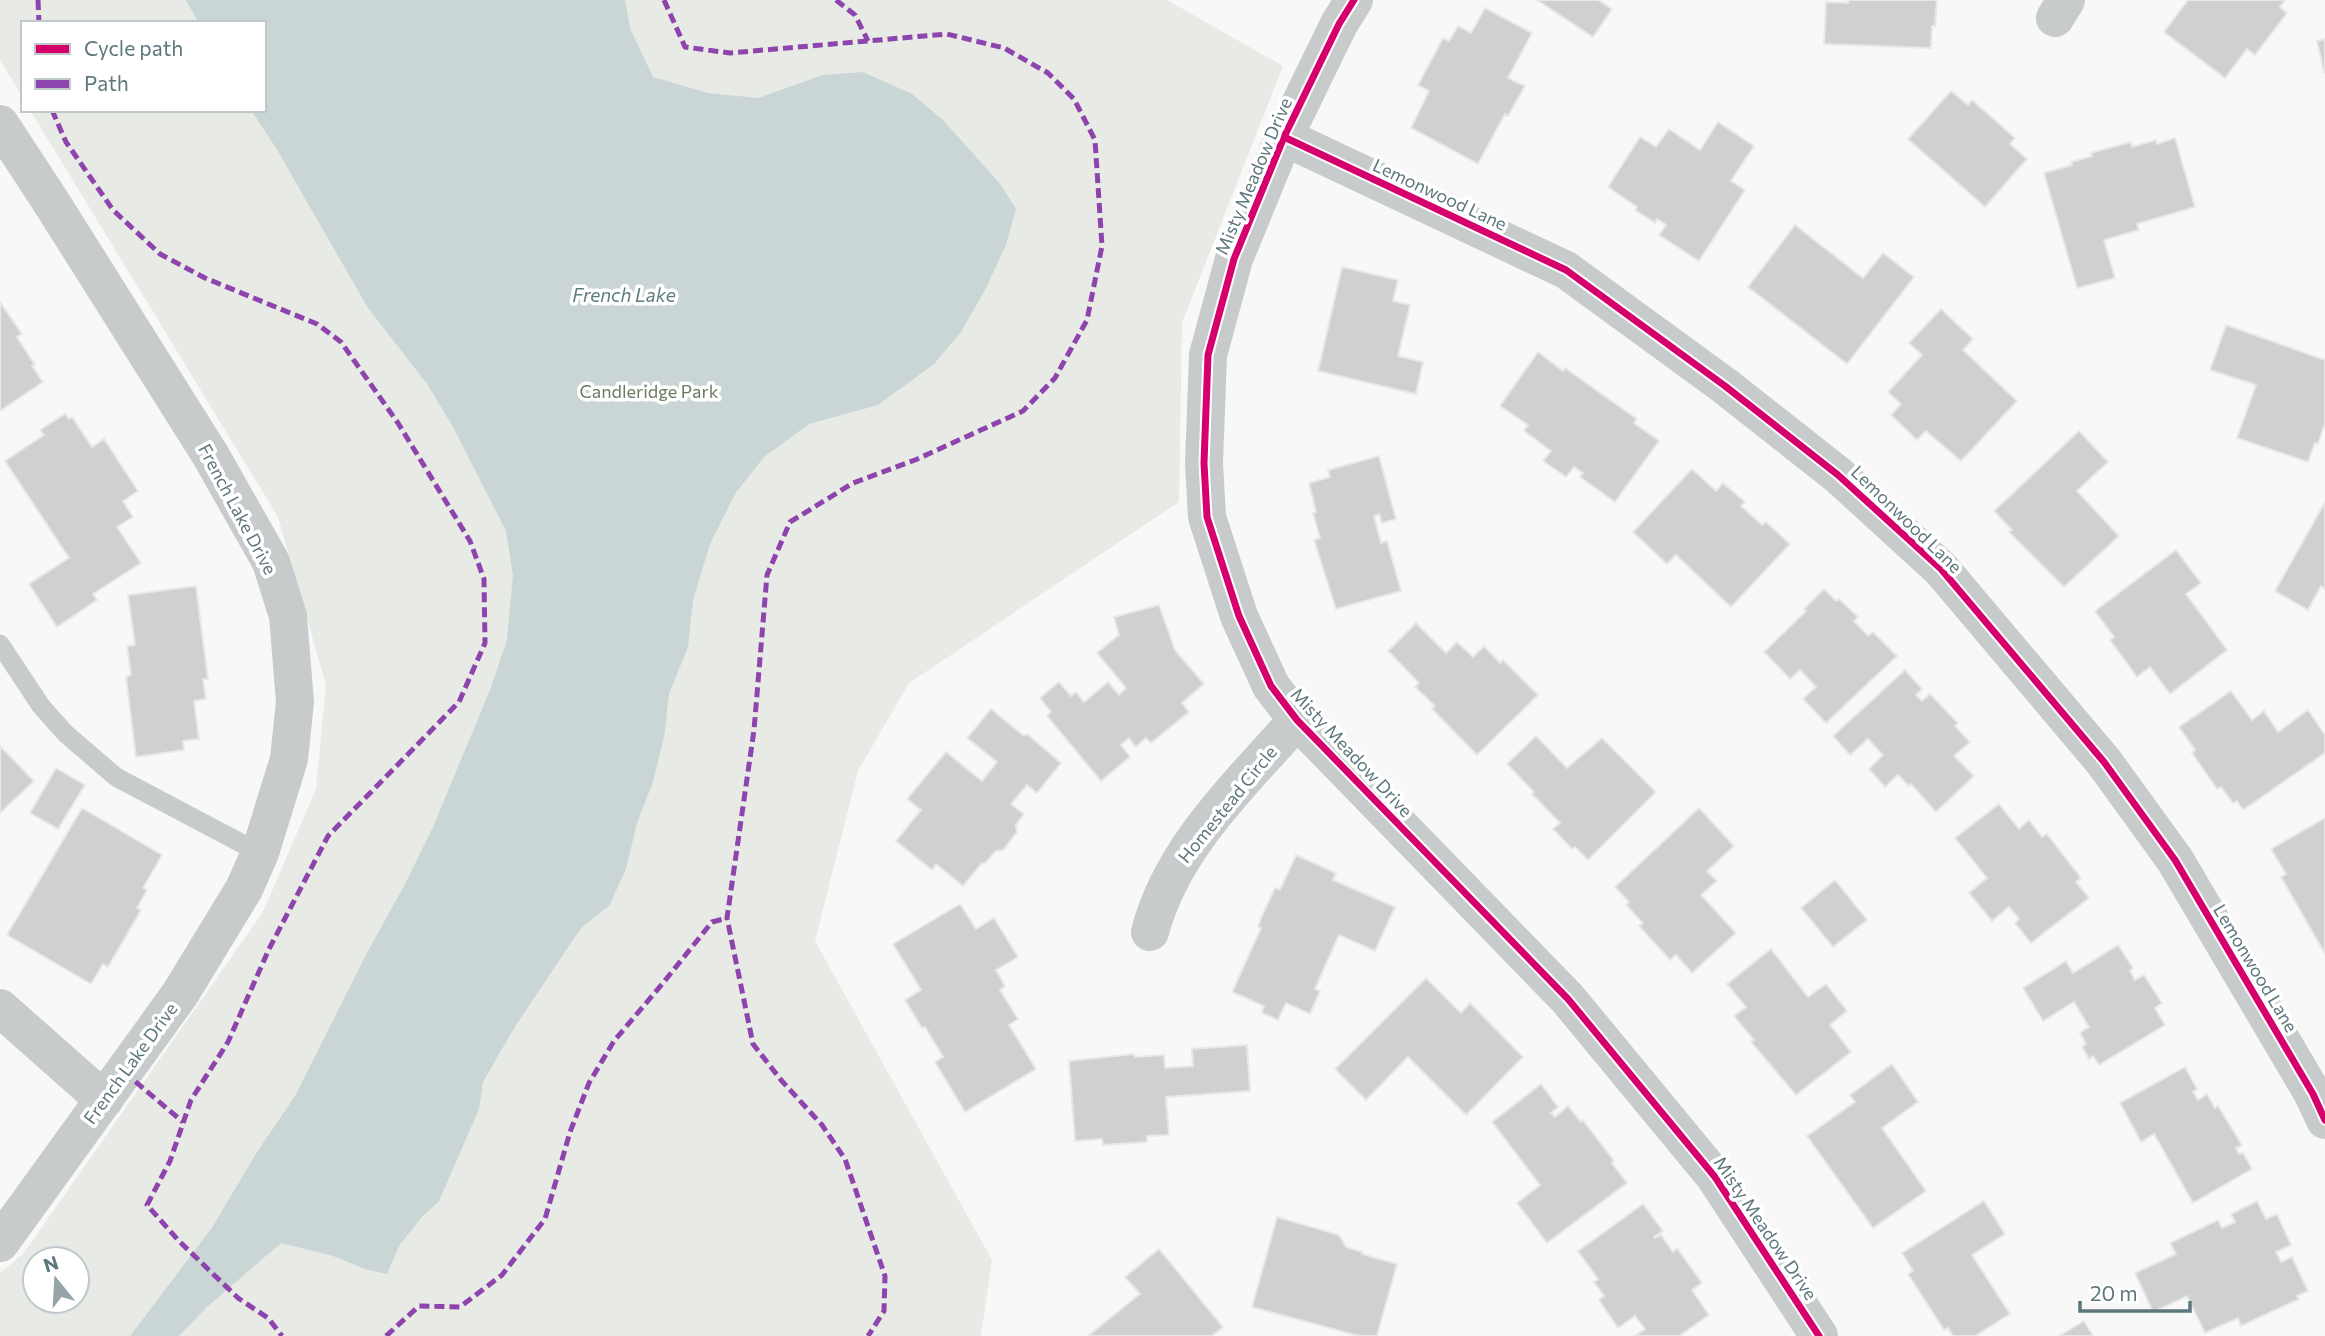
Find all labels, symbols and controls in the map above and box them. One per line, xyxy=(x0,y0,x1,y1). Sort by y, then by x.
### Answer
legend xyxy=(21,21,266,112)
text: Cycle path xyxy=(84,35,183,60)
text: Path xyxy=(84,70,129,95)
street label: Misty Meadow Drive xyxy=(1210,94,1296,258)
street label: Lemonwood Lane xyxy=(1369,153,1511,235)
water label: French Lake xyxy=(572,283,676,306)
park label: Candleridge Park xyxy=(580,380,719,402)
street label: French Lake Drive xyxy=(194,440,282,578)
street label: Lemonwood Lane xyxy=(1847,461,1967,577)
street label: Misty Meadow Drive xyxy=(1287,683,1417,821)
street label: Homestead Circle xyxy=(1173,741,1281,867)
street label: Lemonwood Lane xyxy=(2209,900,2303,1036)
street label: French Lake Drive xyxy=(79,998,181,1128)
street label: Misty Meadow Drive xyxy=(1710,1152,1822,1304)
north arrow xyxy=(21,1245,91,1315)
text: N xyxy=(40,1250,61,1276)
scale bar xyxy=(2080,1270,2190,1314)
text: 20 m xyxy=(2090,1280,2138,1305)

